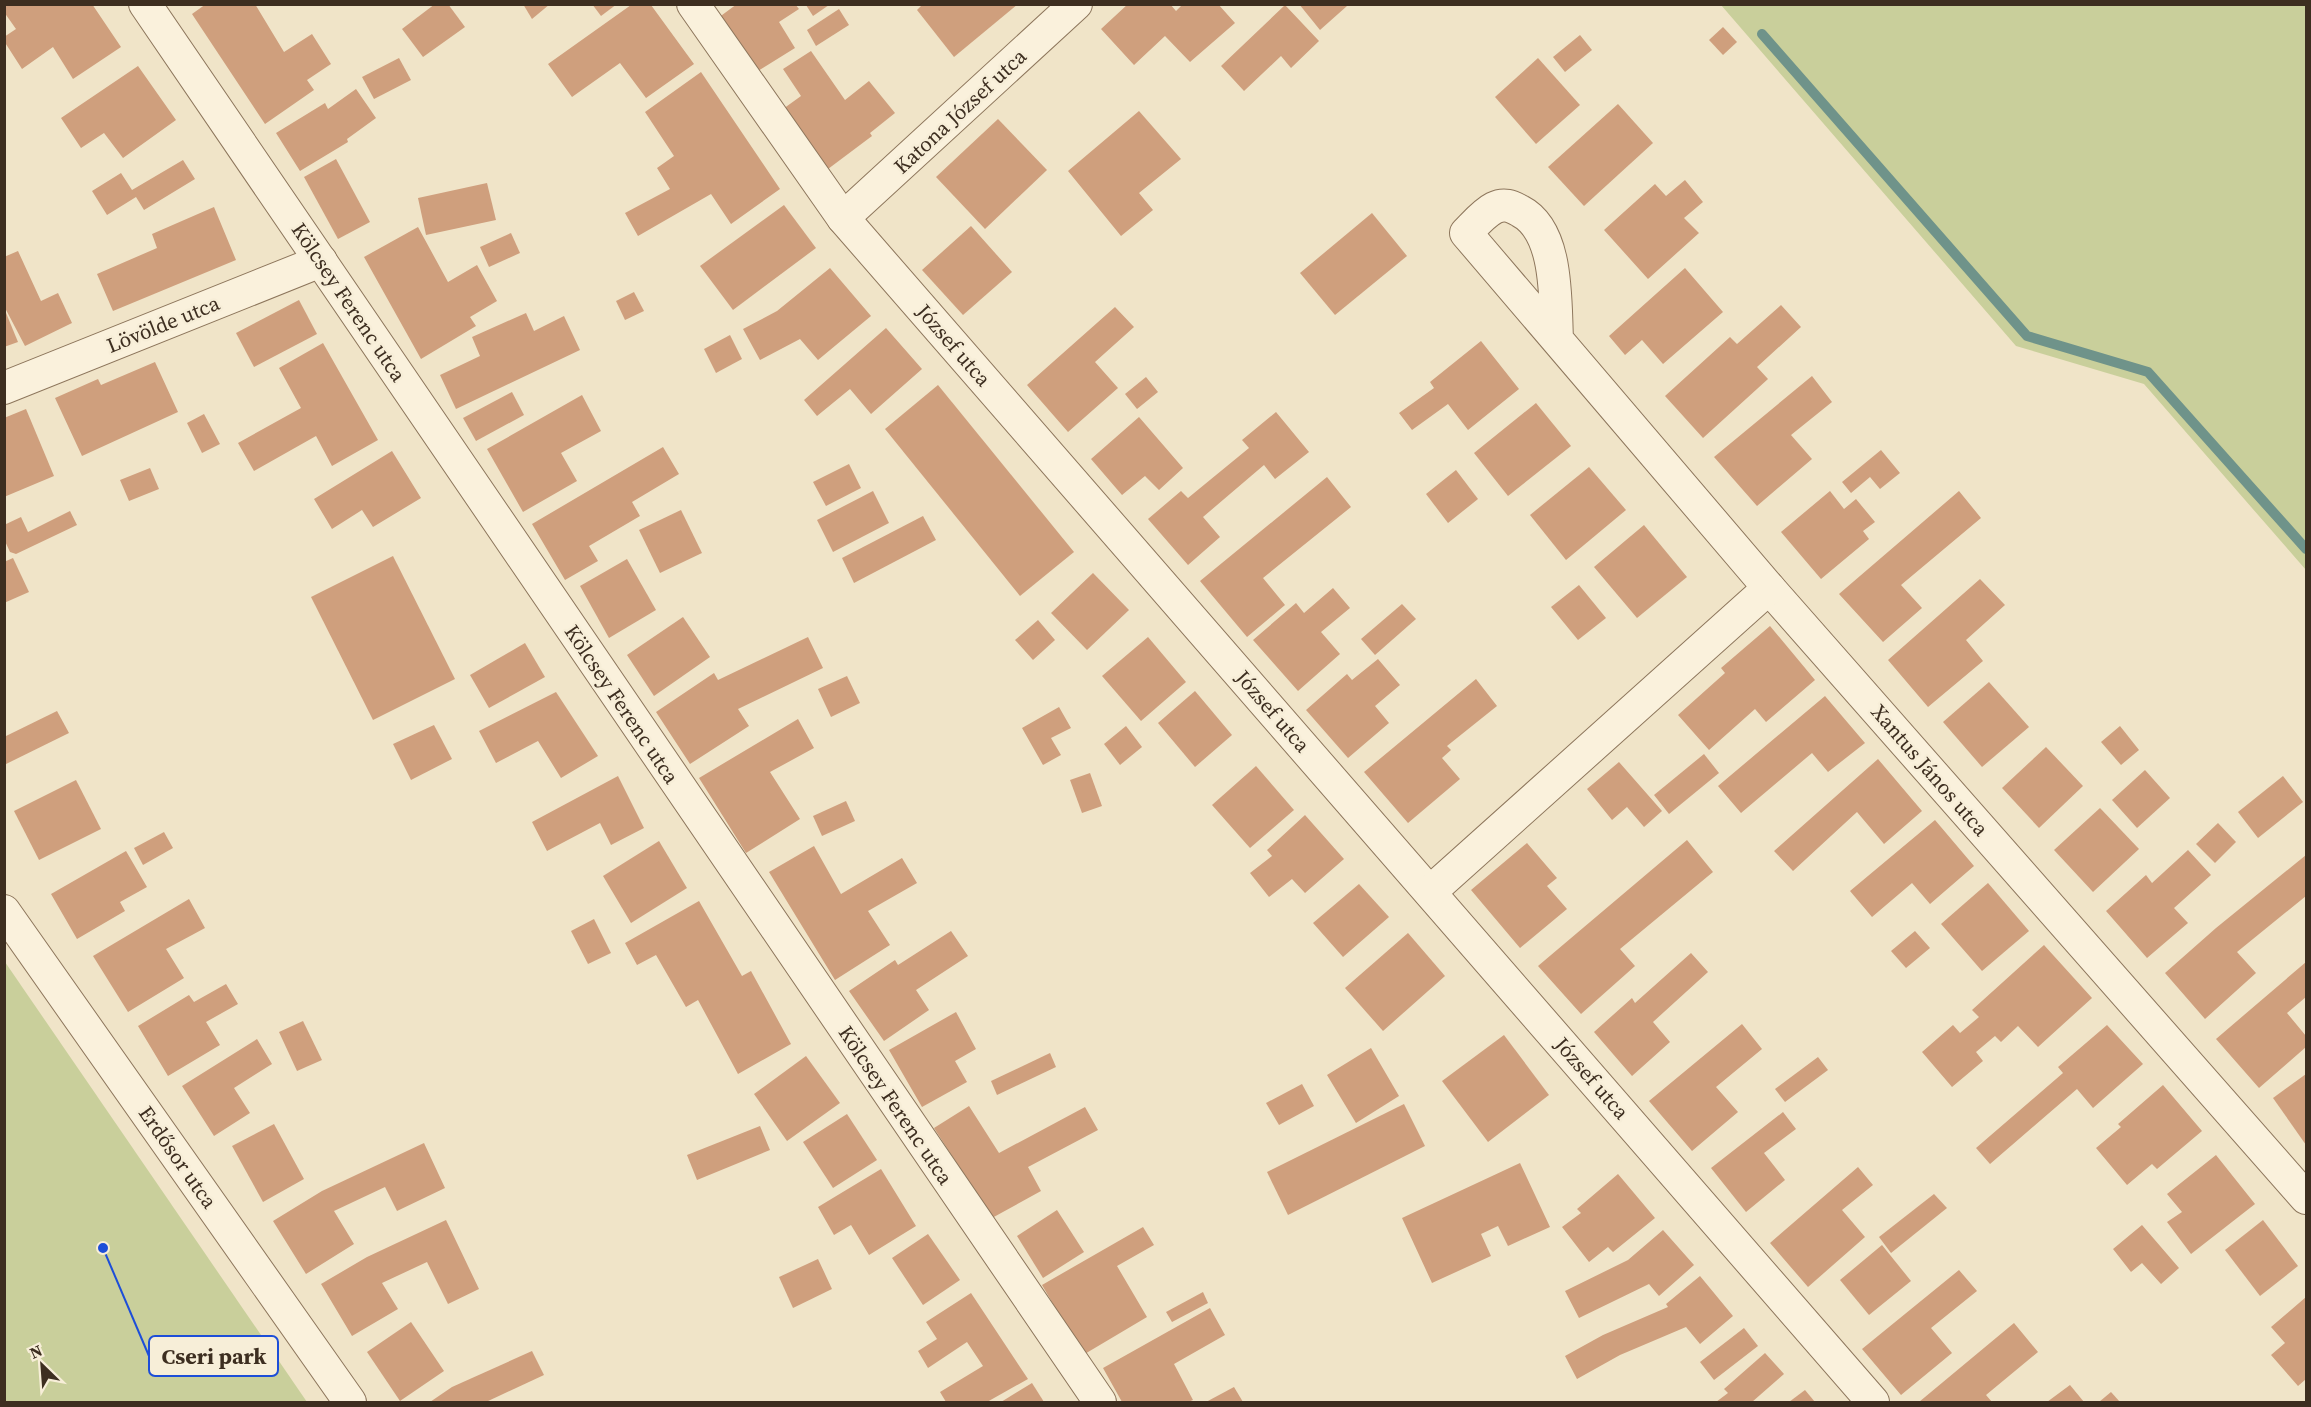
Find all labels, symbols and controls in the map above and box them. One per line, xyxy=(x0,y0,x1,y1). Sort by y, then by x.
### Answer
street label: Katona József utca xyxy=(887,42,1033,180)
street label: Kölcsey Ferenc utca xyxy=(285,217,413,387)
street label: Lövölde utca xyxy=(102,288,224,360)
street label: József utca xyxy=(909,297,998,393)
street label: Kölcsey Ferenc utca xyxy=(558,619,686,789)
street label: József utca xyxy=(1228,663,1317,759)
street label: Xantus János utca xyxy=(1865,698,1996,842)
street label: Kölcsey Ferenc utca xyxy=(832,1020,960,1190)
street label: József utca xyxy=(1547,1030,1636,1126)
street label: Erdősor utca xyxy=(132,1100,224,1214)
north arrow xyxy=(12,1335,72,1395)
callout: Cseri park xyxy=(149,1336,278,1376)
text: N xyxy=(26,1339,46,1364)
text: Cseri park xyxy=(162,1341,267,1371)

